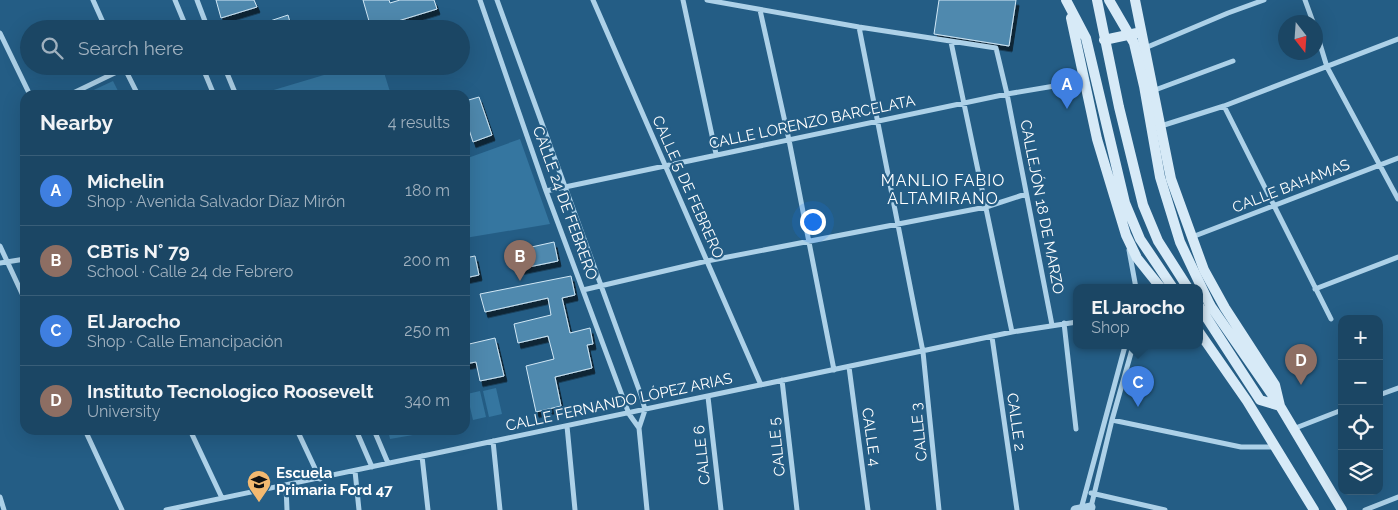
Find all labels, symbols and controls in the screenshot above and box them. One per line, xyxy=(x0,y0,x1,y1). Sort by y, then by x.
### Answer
north arrow xyxy=(1278,15,1323,60)
search box xyxy=(20,20,470,75)
icon: search xyxy=(38,34,66,62)
text: Search here xyxy=(78,37,184,59)
pin: A xyxy=(1051,68,1083,109)
street label: CALLE LORENZO BARCELATA xyxy=(707,91,917,153)
text: Nearby xyxy=(40,110,113,135)
text: 4 results xyxy=(388,113,450,132)
street label: CALLE 5 DE FEBRERO xyxy=(648,113,728,261)
street label: CALLEJÓN 18 DE MARZO xyxy=(1016,118,1068,296)
street label: CALLE 24 DE FEBRERO xyxy=(529,124,601,282)
street label: CALLE BAHAMAS xyxy=(1230,155,1352,217)
text: Michelin xyxy=(87,170,164,192)
district label: MANLIO FABIO ALTAMIRANO xyxy=(881,171,1005,208)
text: A xyxy=(51,181,61,200)
text: 180 m xyxy=(405,181,450,200)
text: Shop · Avenida Salvador Díaz Mirón xyxy=(87,192,345,211)
your location xyxy=(800,209,826,235)
text: CBTis N° 79 xyxy=(87,240,190,262)
pin: B xyxy=(504,240,536,281)
text: B xyxy=(51,251,61,270)
text: 200 m xyxy=(403,251,450,270)
text: School · Calle 24 de Febrero xyxy=(87,262,293,281)
popup xyxy=(1073,284,1203,349)
text: El Jarocho xyxy=(1091,296,1185,318)
text: El Jarocho xyxy=(87,310,180,332)
map controls xyxy=(1338,315,1383,495)
button: + xyxy=(1338,315,1383,360)
text: Shop xyxy=(1091,318,1130,337)
text: C xyxy=(51,321,61,340)
text: 250 m xyxy=(404,321,450,340)
text: Shop · Calle Emancipación xyxy=(87,332,283,351)
pin: D xyxy=(1285,344,1317,385)
button: − xyxy=(1338,360,1383,405)
pin: C xyxy=(1122,366,1154,407)
street label: CALLE FERNANDO LÓPEZ ARIAS xyxy=(504,369,734,435)
text: Instituto Tecnologico Roosevelt xyxy=(87,380,374,402)
text: D xyxy=(50,391,62,410)
text: 340 m xyxy=(404,391,450,410)
street label: CALLE 2 xyxy=(1003,392,1029,452)
text: University xyxy=(87,402,160,421)
street label: CALLE 3 xyxy=(907,402,931,462)
button: locate xyxy=(1338,405,1383,450)
street label: CALLE 4 xyxy=(858,407,884,467)
street label: CALLE 5 xyxy=(765,417,789,477)
street label: CALLE 6 xyxy=(690,424,714,486)
button: layers xyxy=(1338,450,1383,495)
place label: Escuela Primaria Ford 47 xyxy=(276,464,393,499)
school or university icon: Escuela Primaria Ford 47 xyxy=(246,469,272,503)

